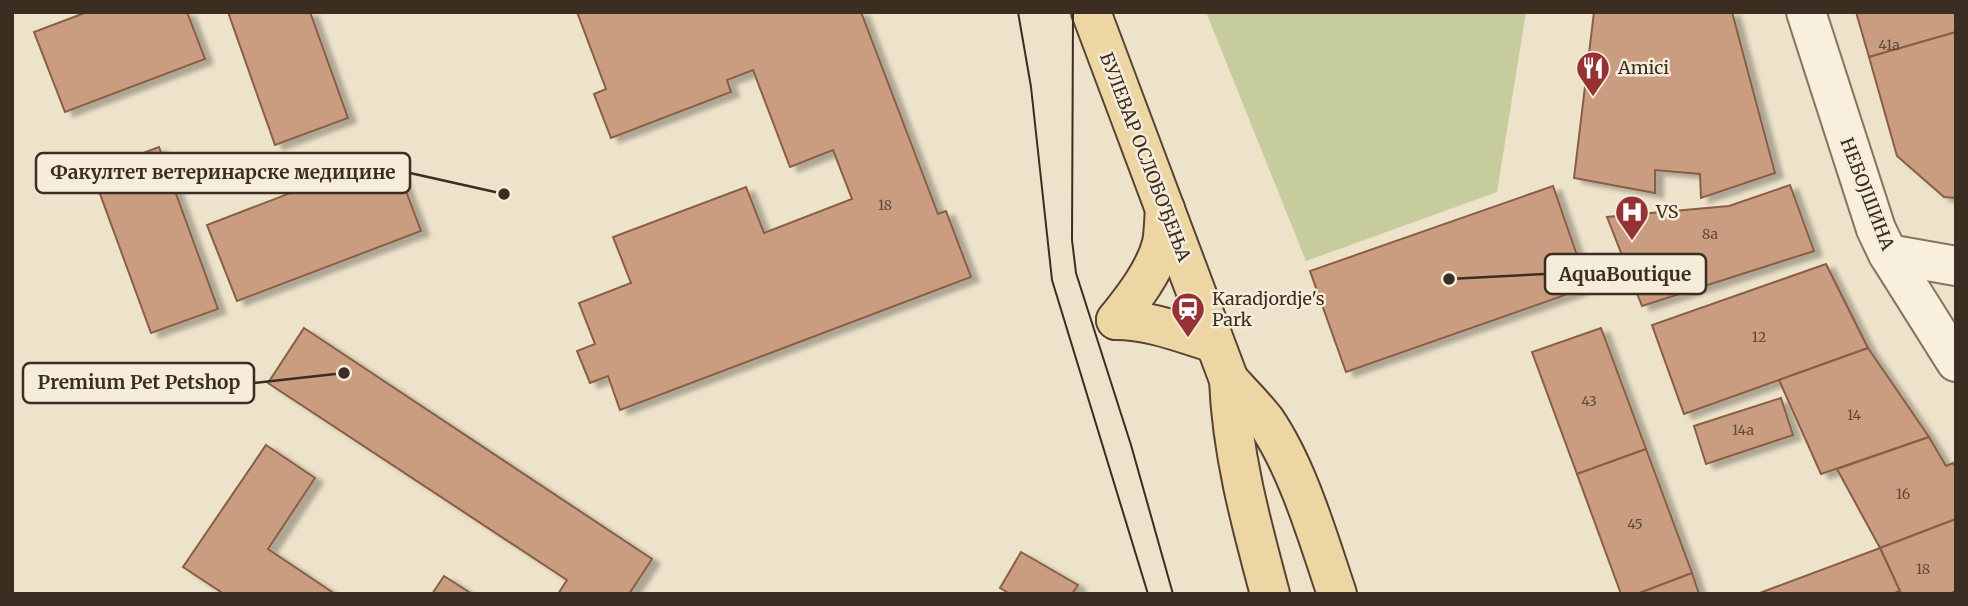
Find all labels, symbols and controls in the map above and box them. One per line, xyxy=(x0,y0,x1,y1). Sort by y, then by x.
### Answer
house number: 41a xyxy=(1878,36,1900,54)
street label: БУЛЕВАР ОСЛОБОЂЕЊА xyxy=(1095,49,1196,265)
restaurant icon: Amici xyxy=(1574,49,1612,98)
place label: Amici xyxy=(1617,56,1669,79)
street label: НЕБОЈШИНА xyxy=(1835,134,1900,254)
callout: Факултет ветеринарске медицине xyxy=(36,153,410,193)
text: Факултет ветеринарске медицине xyxy=(50,160,396,184)
hospital icon: VS xyxy=(1613,193,1651,242)
house number: 18 xyxy=(878,196,892,214)
place label: VS xyxy=(1655,200,1679,223)
house number: 8a xyxy=(1702,225,1719,243)
callout: AquaBoutique xyxy=(1545,254,1706,294)
text: AquaBoutique xyxy=(1558,262,1691,286)
place label: Karadjordje's Park xyxy=(1212,287,1325,331)
station icon: Karadjordje's Park xyxy=(1169,290,1207,339)
house number: 12 xyxy=(1752,328,1766,346)
callout: Premium Pet Petshop xyxy=(23,363,254,403)
text: Premium Pet Petshop xyxy=(38,370,240,394)
house number: 43 xyxy=(1581,392,1597,410)
house number: 14 xyxy=(1847,406,1861,424)
house number: 14a xyxy=(1732,421,1754,439)
house number: 16 xyxy=(1896,485,1910,503)
house number: 45 xyxy=(1627,515,1643,533)
house number: 18 xyxy=(1916,560,1930,578)

